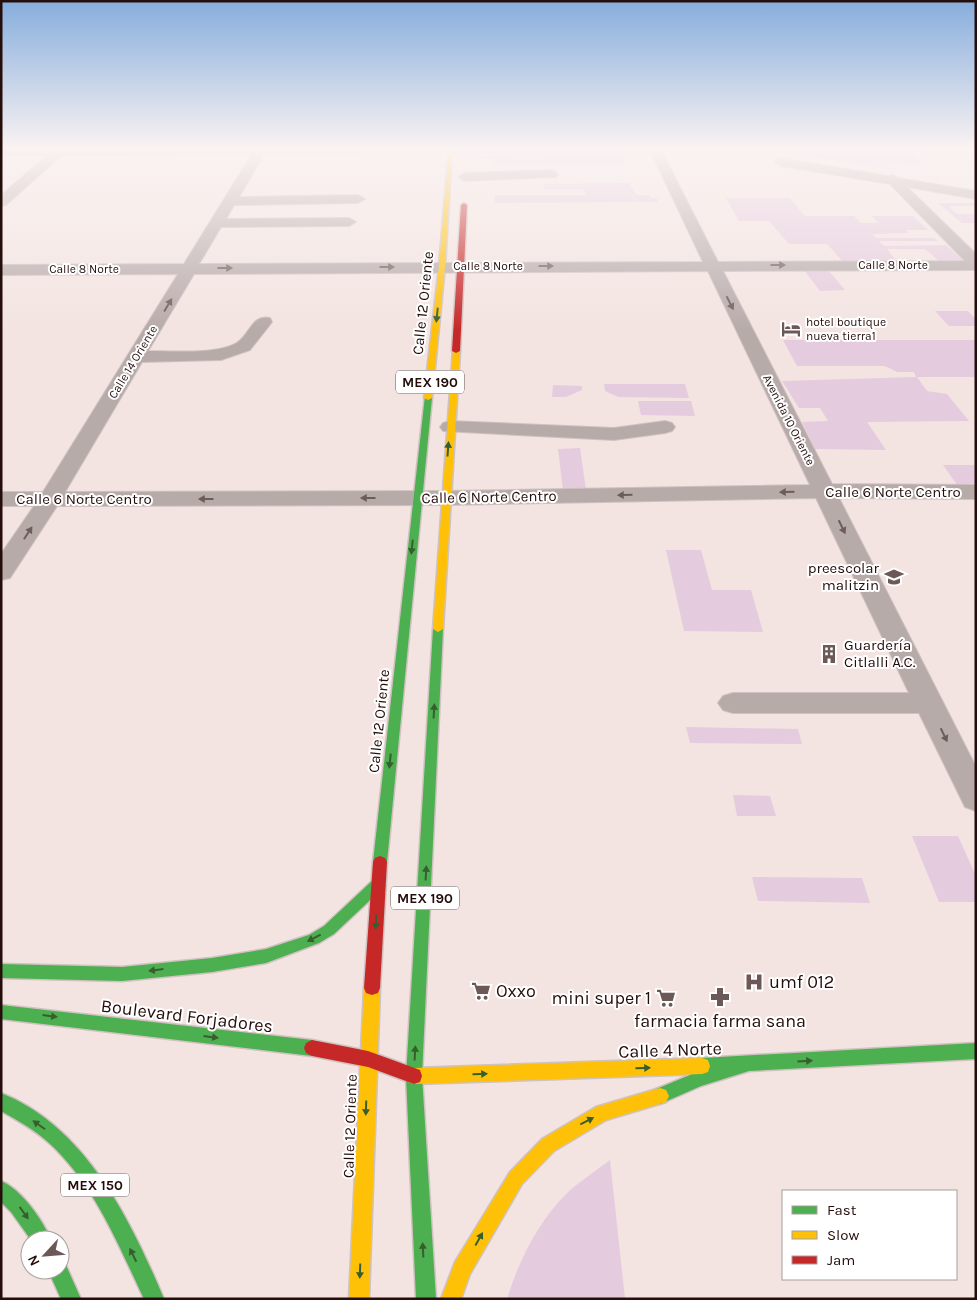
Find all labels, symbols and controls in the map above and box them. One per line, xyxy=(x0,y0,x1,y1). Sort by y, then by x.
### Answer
street label: Calle 12 Oriente xyxy=(409,250,437,356)
street label: Calle 8 Norte xyxy=(858,258,928,272)
street label: Calle 8 Norte xyxy=(453,259,523,273)
one-way arrow xyxy=(771,261,787,269)
street label: Calle 8 Norte xyxy=(49,262,119,276)
one-way arrow xyxy=(538,262,554,270)
one-way arrow xyxy=(380,263,396,271)
one-way arrow xyxy=(217,264,233,272)
one-way arrow xyxy=(726,296,734,310)
one-way arrow xyxy=(163,298,172,311)
one-way arrow xyxy=(433,307,441,323)
place label: hotel boutique nueva tierra1 xyxy=(806,315,886,343)
hotel icon: hotel boutique nueva tierra1 xyxy=(780,318,802,340)
street label: Calle 14 Oriente xyxy=(106,323,160,401)
road number: MEX 190 xyxy=(396,371,464,394)
street label: Avenida 10 Oriente xyxy=(760,372,818,468)
one-way arrow xyxy=(445,441,453,457)
street label: Calle 6 Norte Centro xyxy=(825,483,961,501)
street label: Calle 6 Norte Centro xyxy=(421,487,557,507)
one-way arrow xyxy=(779,488,795,496)
street label: Calle 6 Norte Centro xyxy=(16,490,152,508)
one-way arrow xyxy=(616,491,632,499)
one-way arrow xyxy=(360,494,376,502)
one-way arrow xyxy=(198,495,214,503)
one-way arrow xyxy=(838,520,846,534)
one-way arrow xyxy=(23,526,33,539)
one-way arrow xyxy=(408,539,416,555)
place label: preescolar malitzin xyxy=(808,559,880,594)
school or university icon: preescolar malitzin xyxy=(883,566,905,588)
place label: Guardería Citlalli A.C. xyxy=(844,636,916,671)
building icon: Guardería Citlalli A.C. xyxy=(818,643,840,665)
street label: Calle 12 Oriente xyxy=(365,668,393,774)
one-way arrow xyxy=(430,703,438,719)
one-way arrow xyxy=(941,728,949,742)
one-way arrow xyxy=(386,753,394,769)
one-way arrow xyxy=(422,865,430,881)
road number: MEX 190 xyxy=(391,886,459,910)
one-way arrow xyxy=(371,915,379,931)
one-way arrow xyxy=(307,934,321,942)
one-way arrow xyxy=(148,966,164,974)
hospital icon: umf 012 xyxy=(743,971,765,993)
place label: umf 012 xyxy=(769,971,834,993)
supermarket icon: Oxxo xyxy=(470,980,492,1002)
place label: Oxxo xyxy=(496,980,536,1002)
pharmacy icon: farmacia farma sana xyxy=(709,986,731,1008)
place label: mini super 1 xyxy=(551,987,651,1009)
supermarket icon: mini super 1 xyxy=(655,987,677,1009)
street label: Boulevard Forjadores xyxy=(100,995,274,1037)
place label: farmacia farma sana xyxy=(634,1010,806,1032)
one-way arrow xyxy=(42,1012,58,1020)
one-way arrow xyxy=(203,1033,219,1041)
street label: Calle 4 Norte xyxy=(618,1037,722,1063)
one-way arrow xyxy=(412,1045,420,1061)
one-way arrow xyxy=(797,1057,813,1065)
one-way arrow xyxy=(635,1064,651,1072)
one-way arrow xyxy=(473,1069,489,1077)
street label: Calle 12 Oriente xyxy=(339,1074,361,1178)
one-way arrow xyxy=(362,1100,370,1116)
one-way arrow xyxy=(580,1117,594,1125)
one-way arrow xyxy=(32,1120,46,1130)
road number: MEX 150 xyxy=(61,1174,129,1196)
legend xyxy=(782,1190,957,1280)
text: Fast xyxy=(827,1201,857,1219)
one-way arrow xyxy=(19,1206,29,1220)
text: Slow xyxy=(827,1226,859,1244)
north arrow xyxy=(20,1230,70,1280)
one-way arrow xyxy=(475,1232,484,1246)
one-way arrow xyxy=(419,1242,427,1258)
one-way arrow xyxy=(129,1248,137,1262)
text: Jam xyxy=(827,1251,855,1269)
text: N xyxy=(24,1252,44,1269)
one-way arrow xyxy=(356,1263,364,1279)

